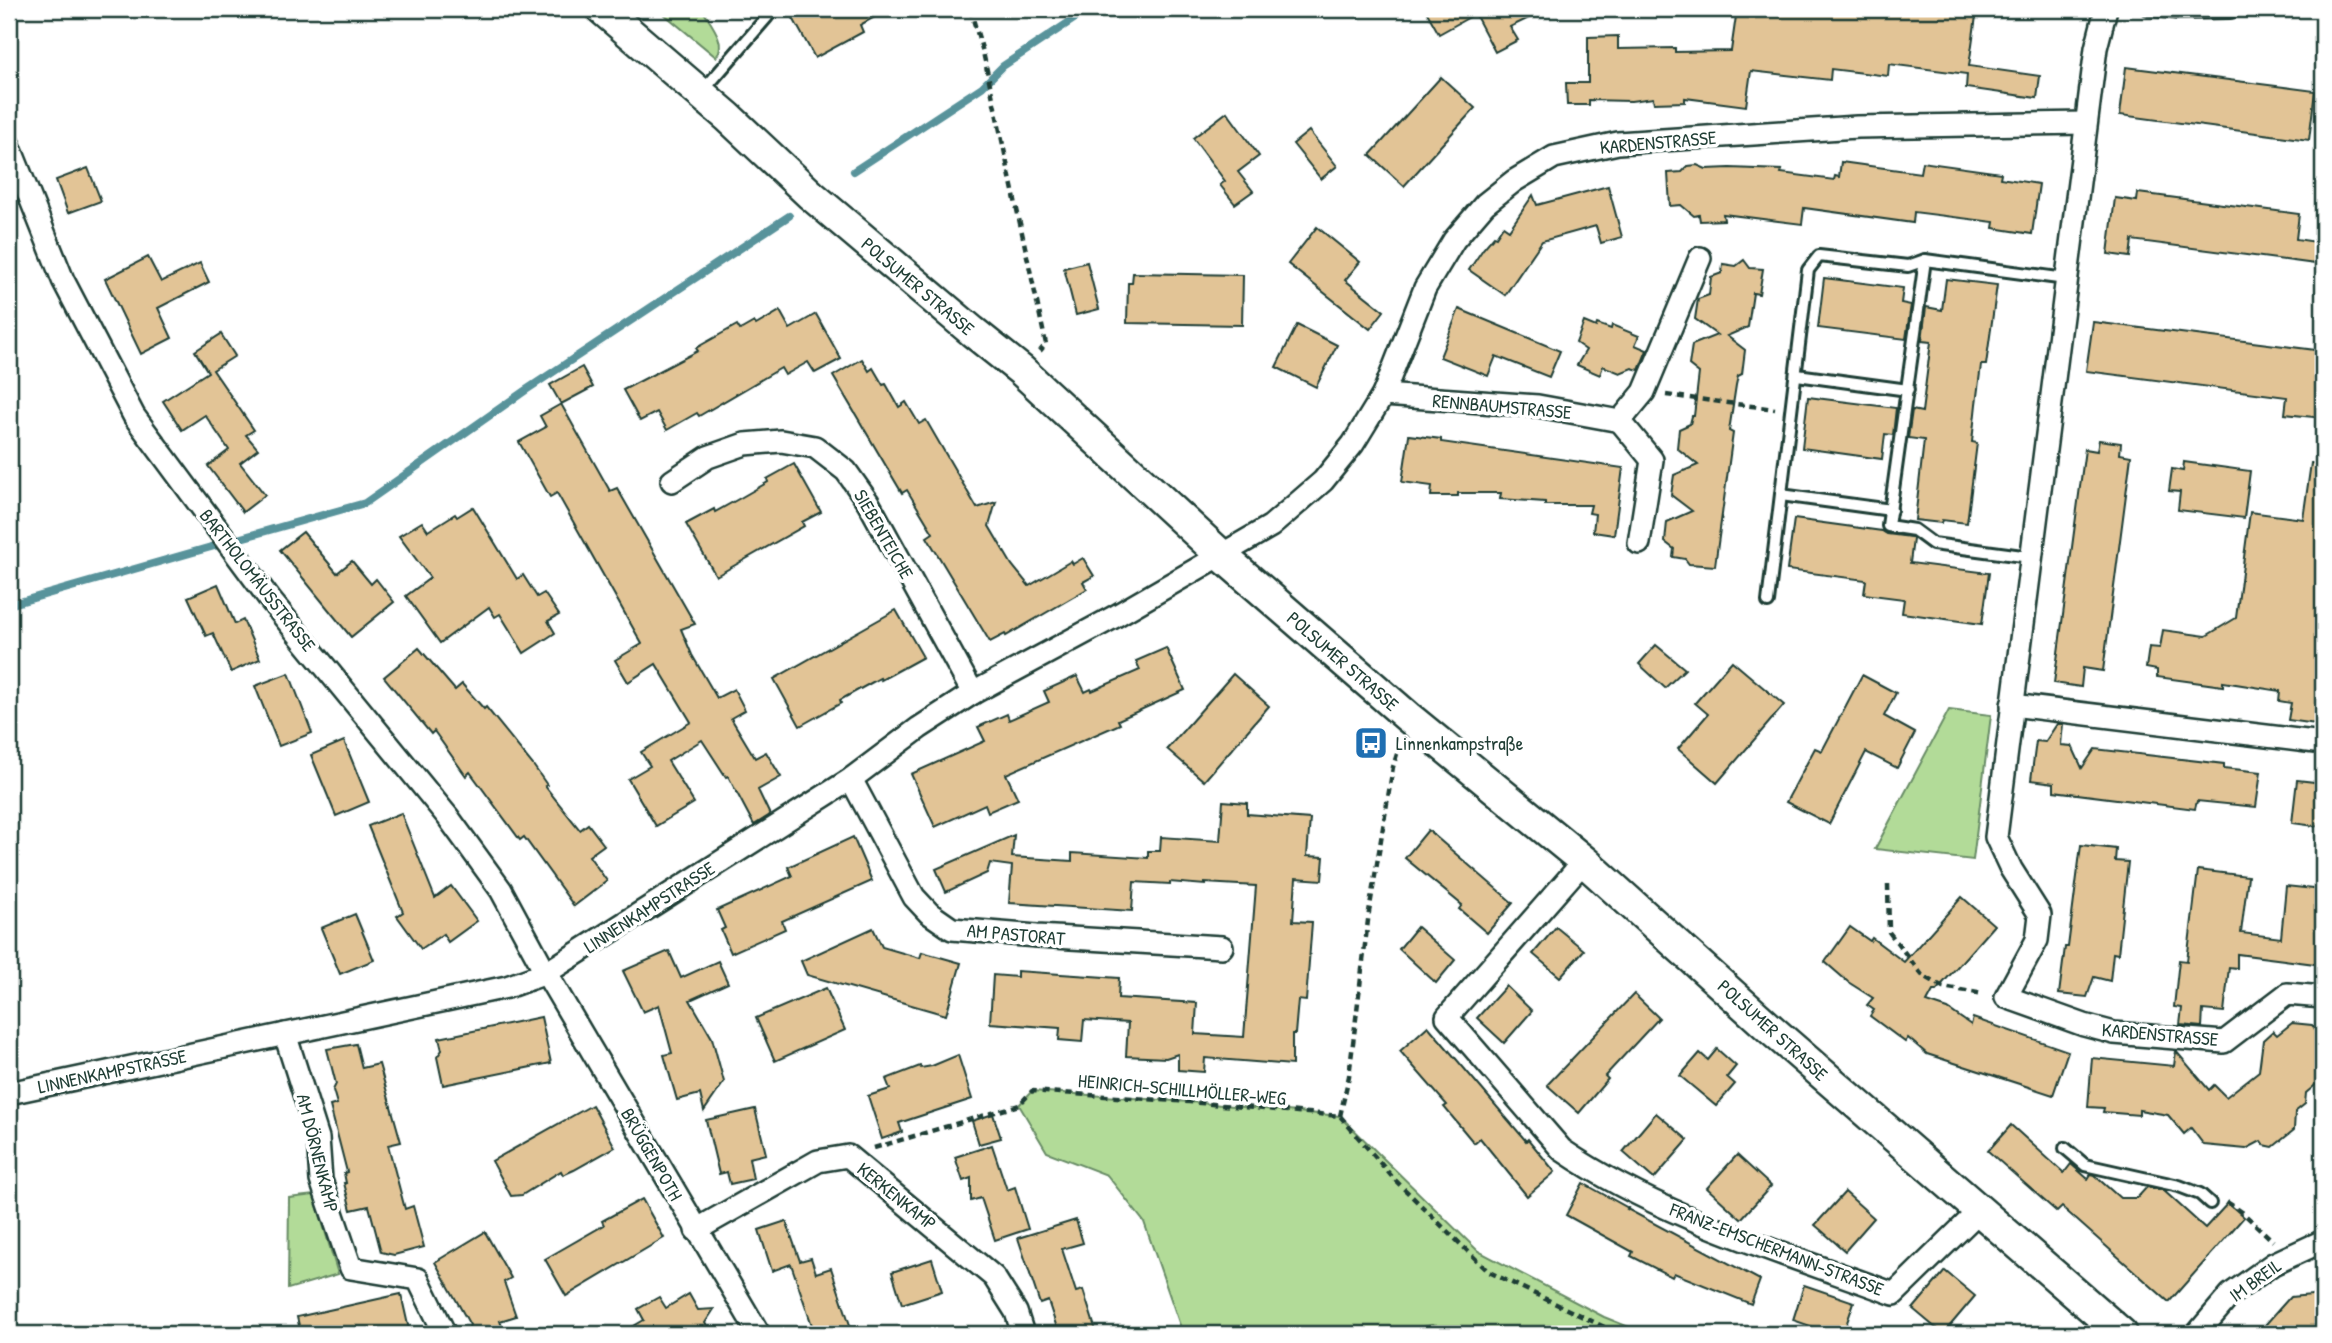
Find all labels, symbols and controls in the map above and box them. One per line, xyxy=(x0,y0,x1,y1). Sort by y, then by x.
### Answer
street label: KARDENSTRASSE xyxy=(1599,124,1718,160)
street label: POLSUMER STRASSE xyxy=(856,231,980,341)
street label: RENNBAUMSTRASSE xyxy=(1431,387,1573,425)
street label: SIEBENTEICHE xyxy=(848,485,920,584)
street label: BARTHOLOMÄUSSTRASSE xyxy=(194,503,322,657)
street label: POLSUMER STRASSE xyxy=(1282,605,1405,717)
bus stop icon: Linnenkampstraße xyxy=(1352,724,1390,762)
place label: Linnenkampstraße xyxy=(1396,730,1524,756)
street label: LINNENKAMPSTRASSE xyxy=(578,855,720,959)
street label: AM PASTORAT xyxy=(966,917,1067,951)
street label: POLSUMER STRASSE xyxy=(1712,973,1834,1087)
street label: KARDENSTRASSE xyxy=(2101,1016,2220,1052)
street label: LINNENKAMPSTRASSE xyxy=(35,1042,189,1099)
street label: HEINRICH-SCHILLMÖLLER-WEG xyxy=(1077,1067,1287,1111)
street label: AM DÖRNENKAMP xyxy=(291,1091,345,1215)
street label: BRÜGGENPOTH xyxy=(615,1103,689,1205)
street label: KERKENKAMP xyxy=(852,1156,942,1236)
street label: FRANZ-EMSCHERMANN-STRASSE xyxy=(1665,1196,1888,1302)
street label: IM BREIL xyxy=(2224,1252,2286,1308)

